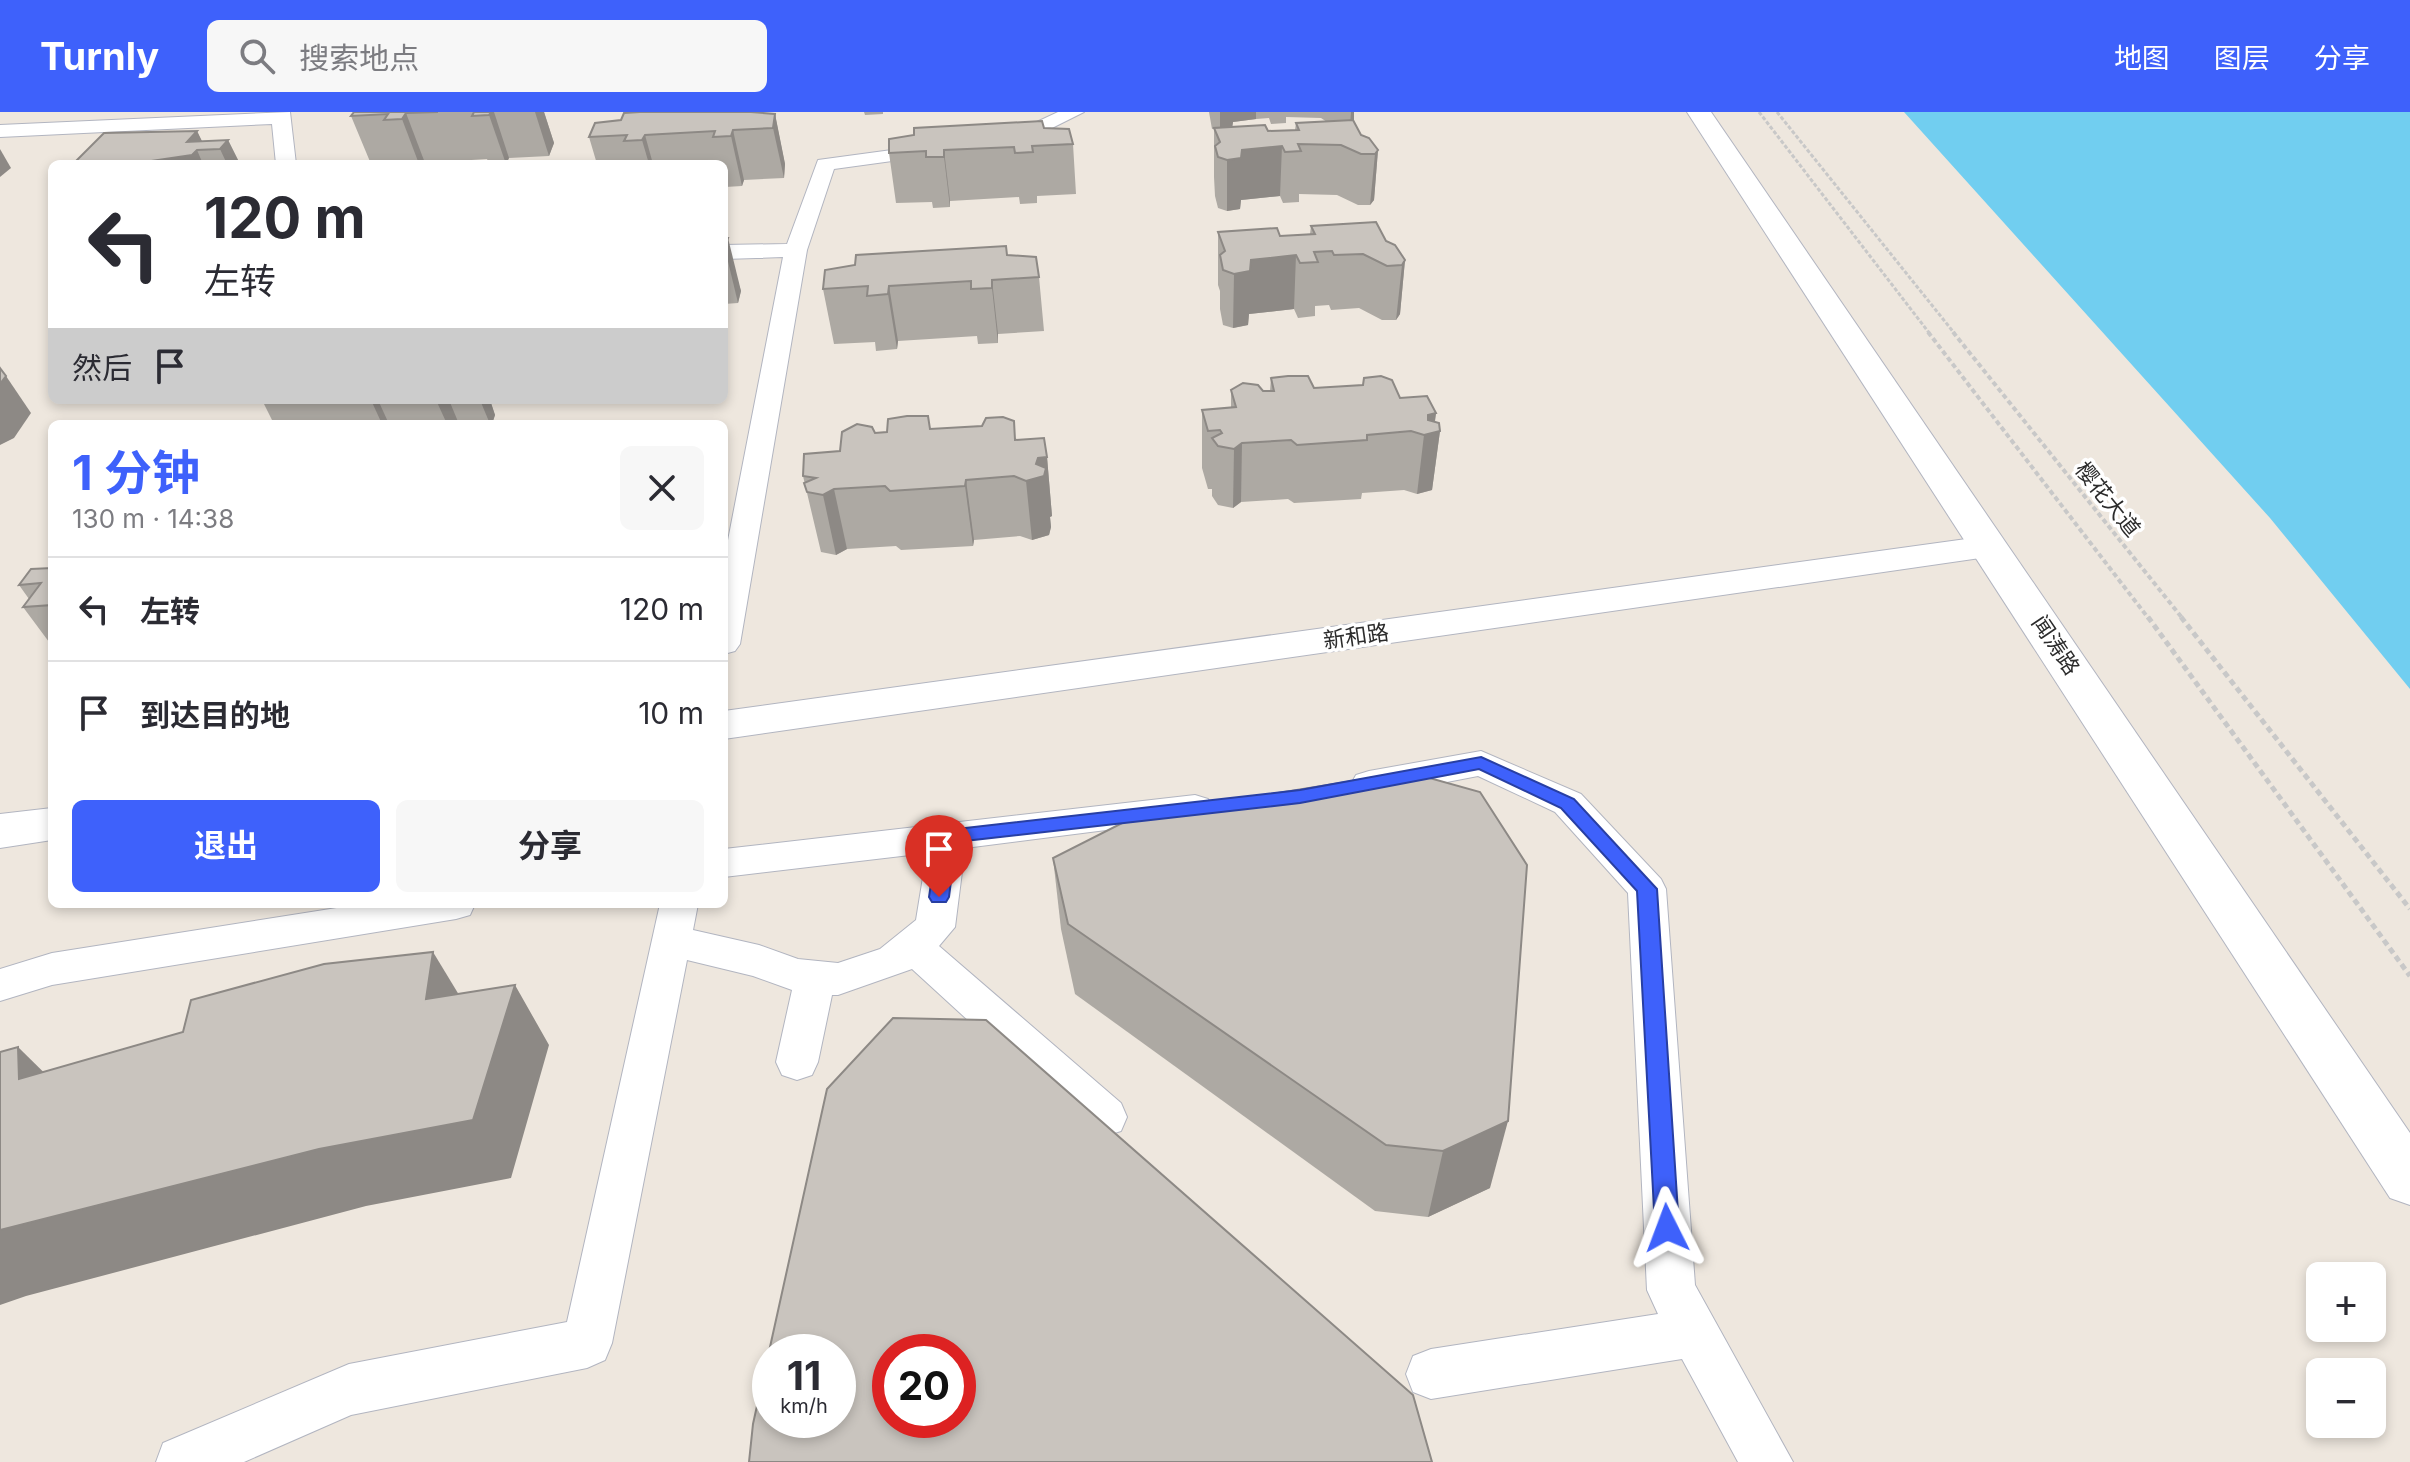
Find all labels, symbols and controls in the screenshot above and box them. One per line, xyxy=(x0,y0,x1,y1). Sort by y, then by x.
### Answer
search box xyxy=(207,20,767,92)
text: Turnly xyxy=(40,33,159,79)
icon: search xyxy=(235,34,279,78)
text: 搜索地点 xyxy=(299,40,419,76)
text: 地图 xyxy=(2114,41,2170,75)
text: 图层 xyxy=(2214,41,2270,75)
text: 分享 xyxy=(2314,41,2370,75)
text: 120 m xyxy=(204,184,366,252)
icon: left xyxy=(72,192,176,296)
text: 左转 xyxy=(204,259,276,303)
icon: arrive xyxy=(148,344,192,388)
text: 然后 xyxy=(72,350,132,386)
text: 1 分钟 xyxy=(72,443,200,502)
button: close xyxy=(620,446,704,530)
street label: 樱花大道 xyxy=(2070,457,2146,541)
text: 130 m · 14:38 xyxy=(72,503,234,534)
icon: left xyxy=(72,587,116,631)
text: 120 m xyxy=(620,591,704,627)
text: 左转 xyxy=(140,593,200,629)
street label: 闻涛路 xyxy=(2027,610,2085,680)
street label: 新和路 xyxy=(1322,619,1390,653)
icon: arrive xyxy=(72,691,116,735)
text: 10 m xyxy=(638,695,704,731)
text: 到达目的地 xyxy=(140,697,290,733)
button: 退出 xyxy=(72,800,380,892)
button: 分享 xyxy=(396,800,704,892)
pin xyxy=(905,815,973,897)
icon: arrive xyxy=(917,827,961,871)
position arrow xyxy=(1625,1186,1709,1270)
map controls xyxy=(2306,1262,2386,1438)
button: + xyxy=(2306,1262,2386,1342)
speed limit sign: 20 xyxy=(872,1334,976,1438)
text: 11 xyxy=(787,1351,821,1400)
button: − xyxy=(2306,1358,2386,1438)
text: km/h xyxy=(780,1394,828,1418)

